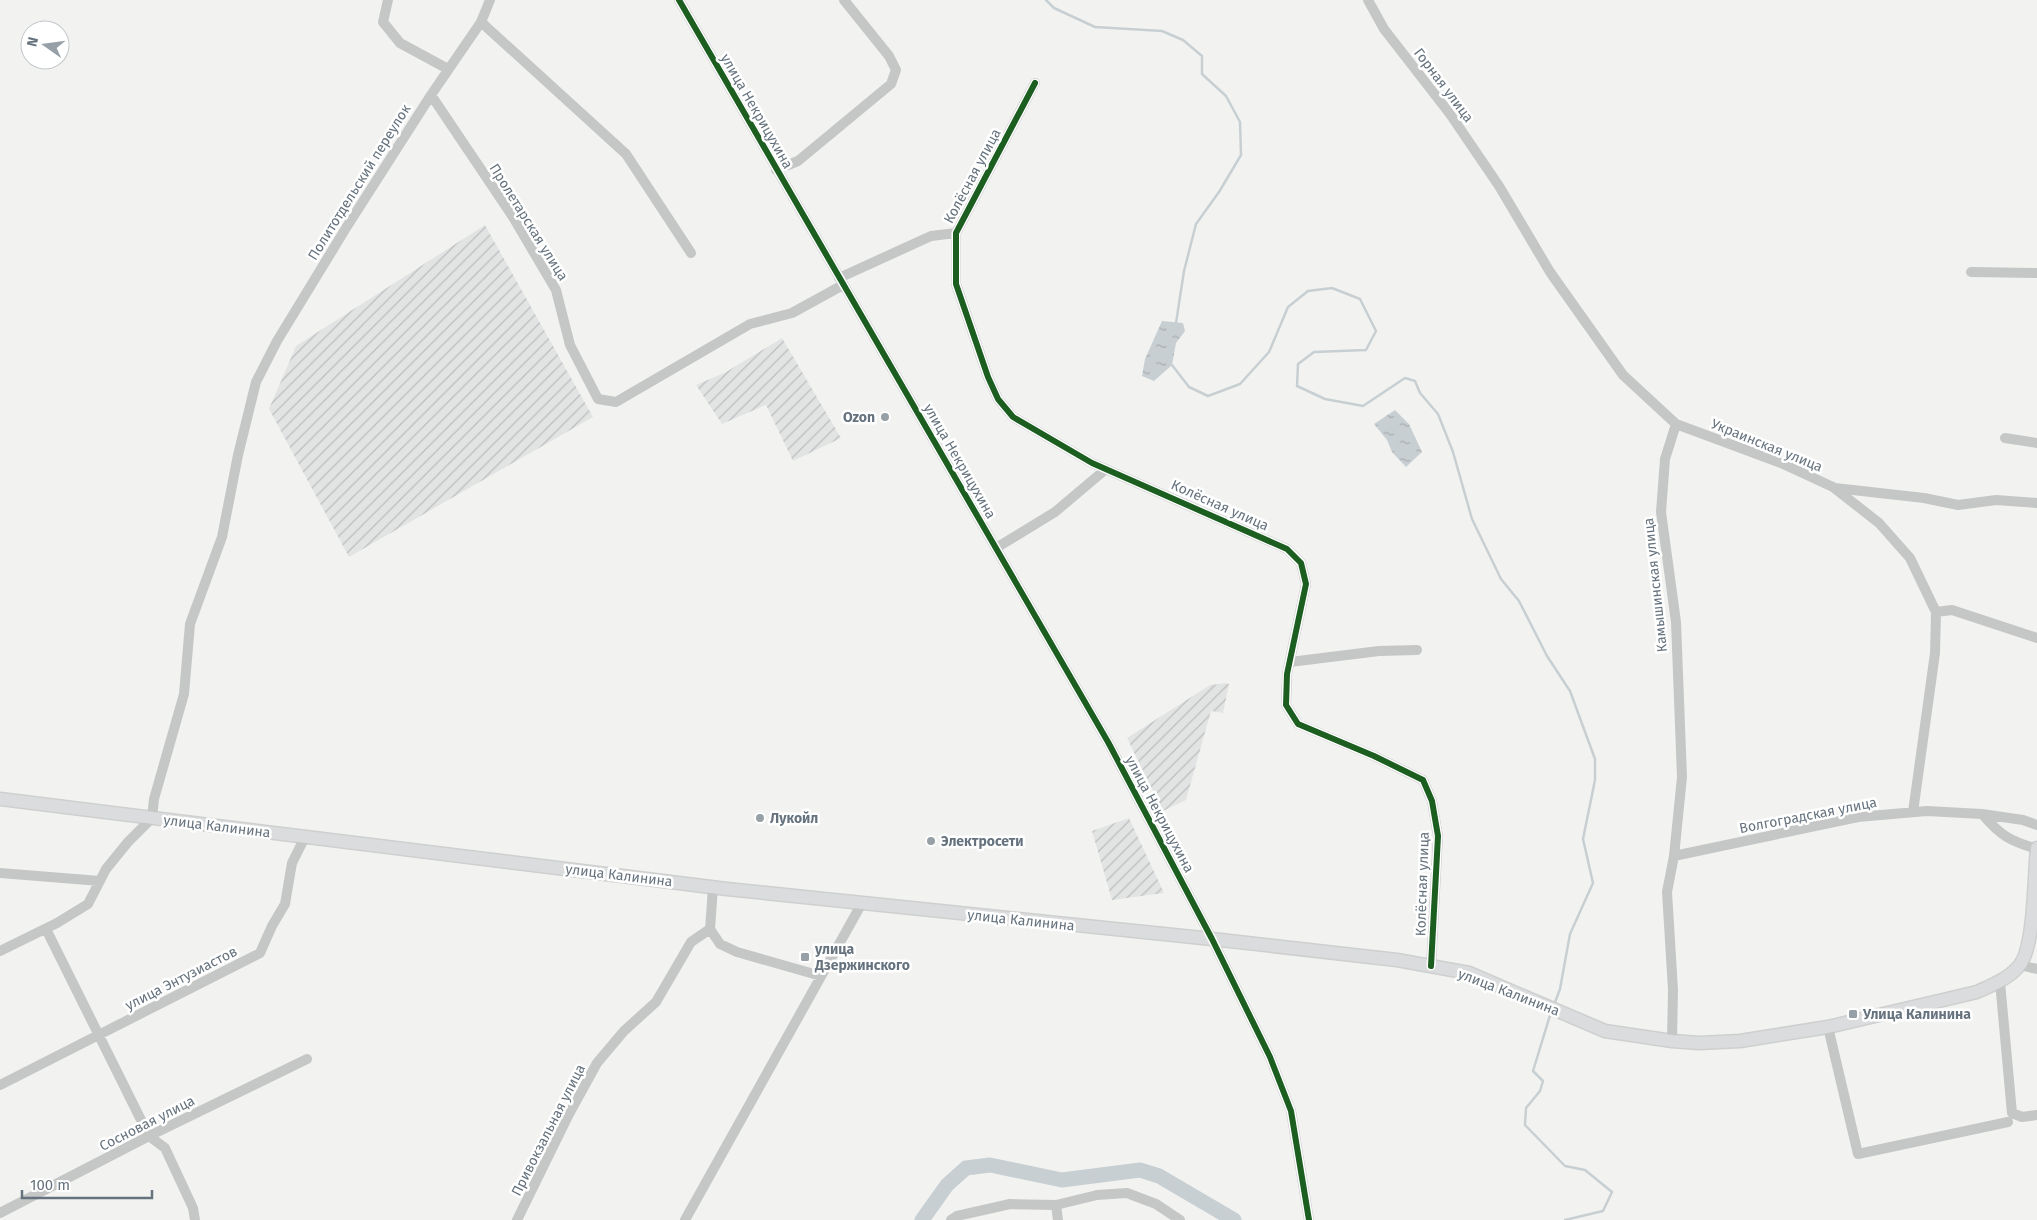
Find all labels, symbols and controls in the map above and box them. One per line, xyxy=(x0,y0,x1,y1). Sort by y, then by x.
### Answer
north arrow xyxy=(20,20,70,70)
text: N xyxy=(23,35,42,49)
street label: Горная улица xyxy=(1410,45,1477,126)
street label: улица Некрицухина xyxy=(717,51,796,172)
street label: Политотдельский переулок xyxy=(304,101,415,263)
street label: Колёсная улица xyxy=(940,126,1005,227)
street label: Пролетарская улица xyxy=(486,161,571,284)
street label: улица Некрицухина xyxy=(920,401,999,522)
place label: Ozon xyxy=(843,409,875,426)
marker: Ozon xyxy=(879,411,891,423)
street label: Украинская улица xyxy=(1709,415,1825,476)
street label: Колёсная улица xyxy=(1168,476,1271,535)
street label: Камышинская улица xyxy=(1640,517,1671,653)
street label: улица Некрицухина xyxy=(1122,753,1198,876)
street label: Волгоградская улица xyxy=(1738,794,1878,837)
place label: Лукойл xyxy=(770,810,818,827)
street label: улица Калинина xyxy=(163,812,271,841)
marker: Лукойл xyxy=(754,812,766,824)
street label: Колёсная улица xyxy=(1412,831,1433,937)
place label: Электросети xyxy=(941,833,1024,850)
marker: Электросети xyxy=(925,835,937,847)
street label: улица Калинина xyxy=(565,861,673,890)
street label: улица Калинина xyxy=(967,906,1075,935)
place label: улица Дзержинского xyxy=(814,941,910,974)
street label: улица Энтузиастов xyxy=(122,943,240,1014)
marker: улица Дзержинского xyxy=(799,951,811,963)
street label: улица Калинина xyxy=(1456,965,1562,1020)
place label: Улица Калинина xyxy=(1862,1006,1971,1023)
marker: Улица Калинина xyxy=(1847,1008,1859,1020)
street label: Привокзальная улица xyxy=(508,1062,589,1199)
street label: Сосновая улица xyxy=(97,1092,198,1155)
scale bar xyxy=(22,1168,152,1200)
text: 100 m xyxy=(30,1176,70,1194)

